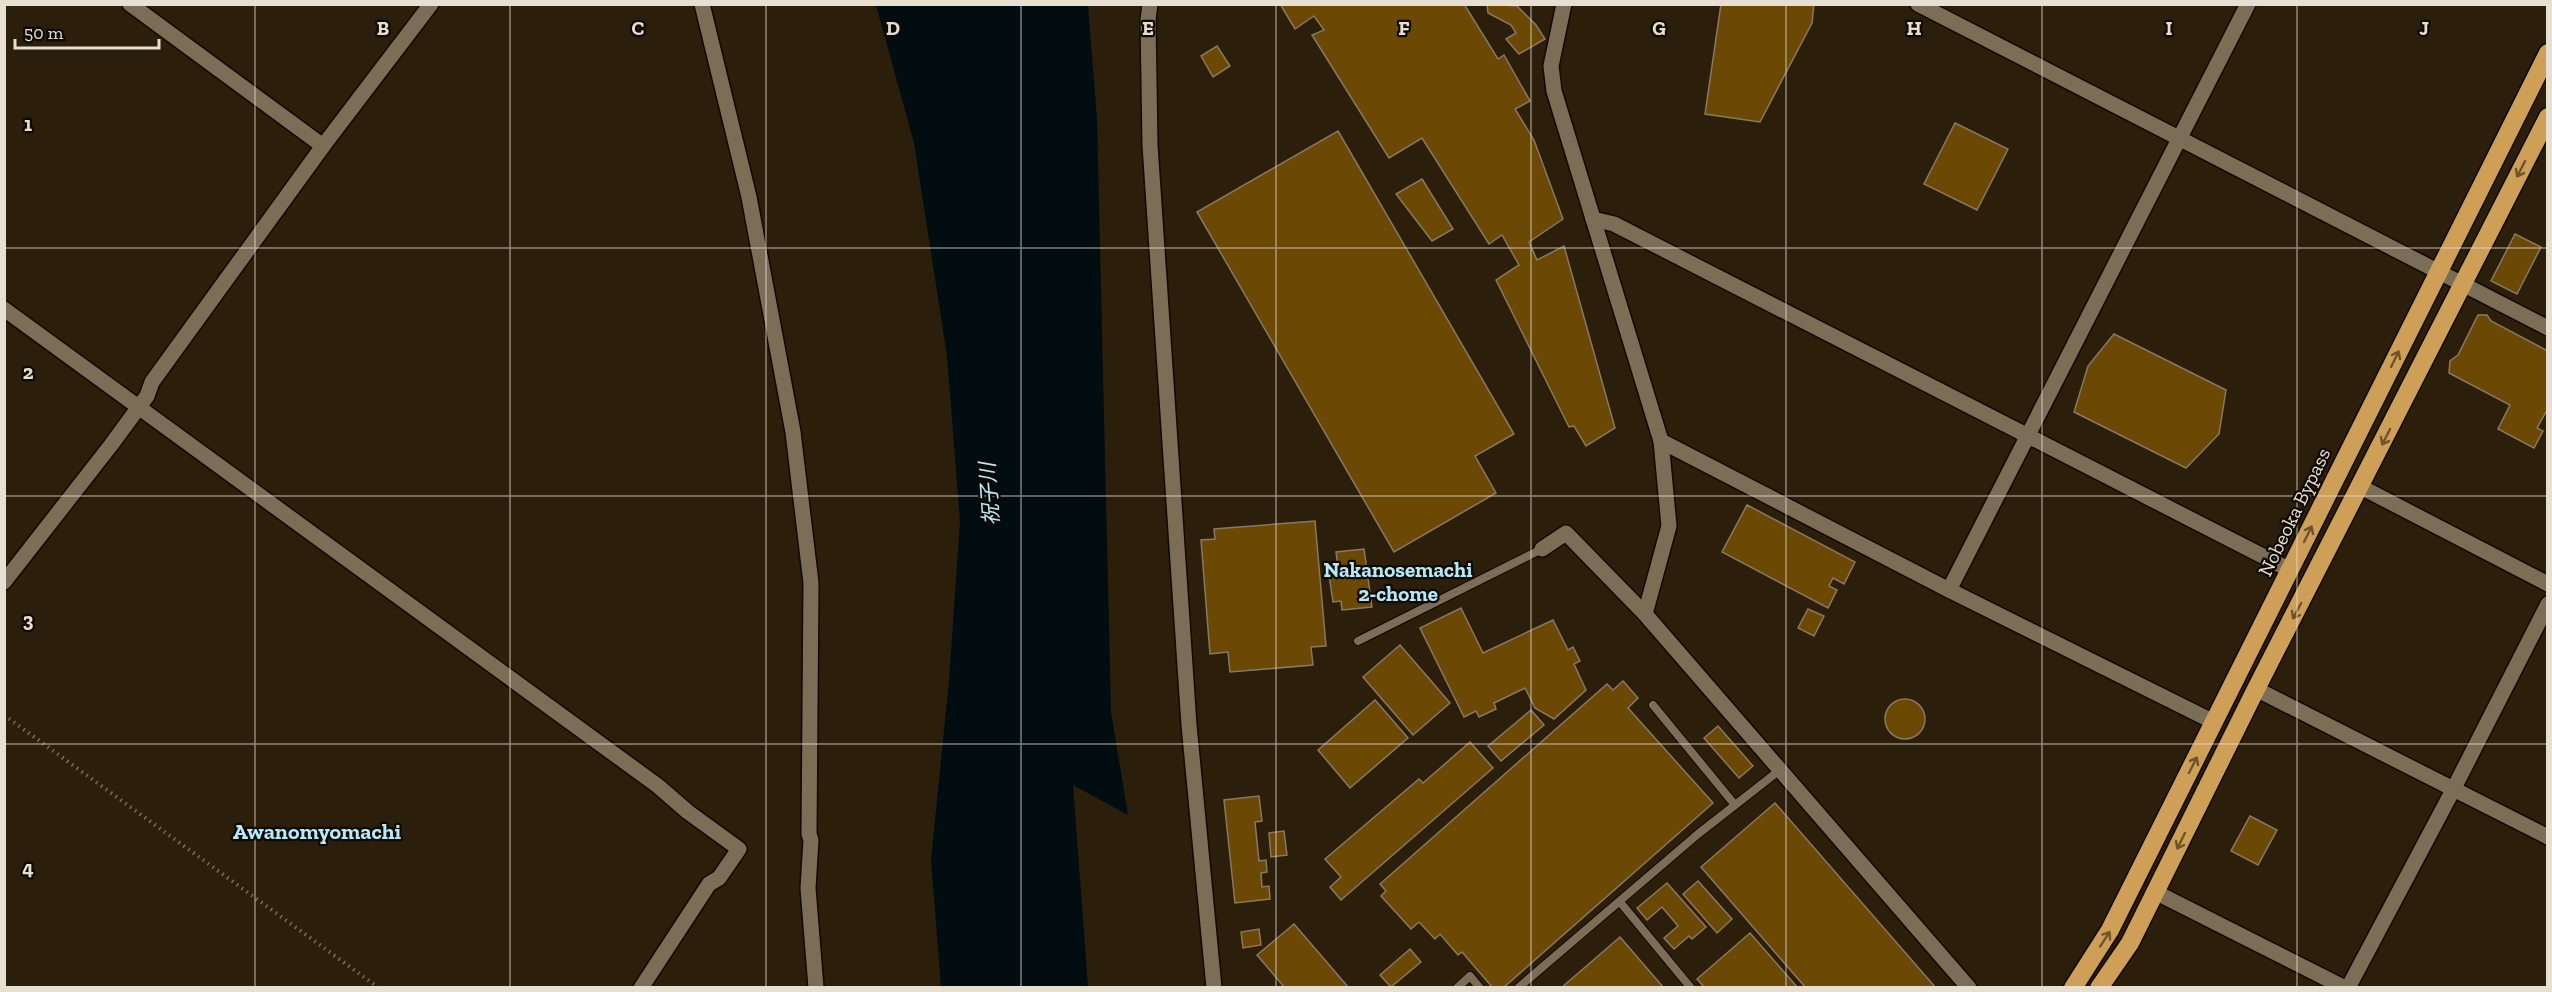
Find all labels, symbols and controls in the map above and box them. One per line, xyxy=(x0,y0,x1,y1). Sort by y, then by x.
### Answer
scale bar xyxy=(15,12,159,50)
text: B xyxy=(377,16,389,40)
text: C xyxy=(632,16,645,40)
text: D xyxy=(886,16,900,40)
text: E xyxy=(1142,16,1154,40)
text: F xyxy=(1398,16,1410,40)
text: G xyxy=(1652,16,1666,40)
text: H xyxy=(1906,16,1922,40)
text: I xyxy=(2165,16,2173,40)
text: J xyxy=(2419,16,2429,40)
text: 50 m xyxy=(24,22,64,44)
text: 1 xyxy=(24,112,32,136)
one-way arrow xyxy=(2515,160,2527,178)
one-way arrow xyxy=(2390,351,2401,369)
text: 2 xyxy=(23,360,34,384)
one-way arrow xyxy=(2380,428,2392,445)
street label: Nobeoka Bypass xyxy=(2253,444,2335,580)
water label: 祝子川 xyxy=(974,460,1004,526)
one-way arrow xyxy=(2303,525,2314,543)
district label: Nakanosemachi 2-chome xyxy=(1324,557,1472,606)
one-way arrow xyxy=(2291,601,2302,619)
text: 3 xyxy=(23,608,34,632)
one-way arrow xyxy=(2188,756,2199,774)
district label: Awanomyomachi xyxy=(233,818,402,845)
one-way arrow xyxy=(2174,831,2186,849)
text: 4 xyxy=(22,856,34,880)
one-way arrow xyxy=(2098,930,2111,947)

